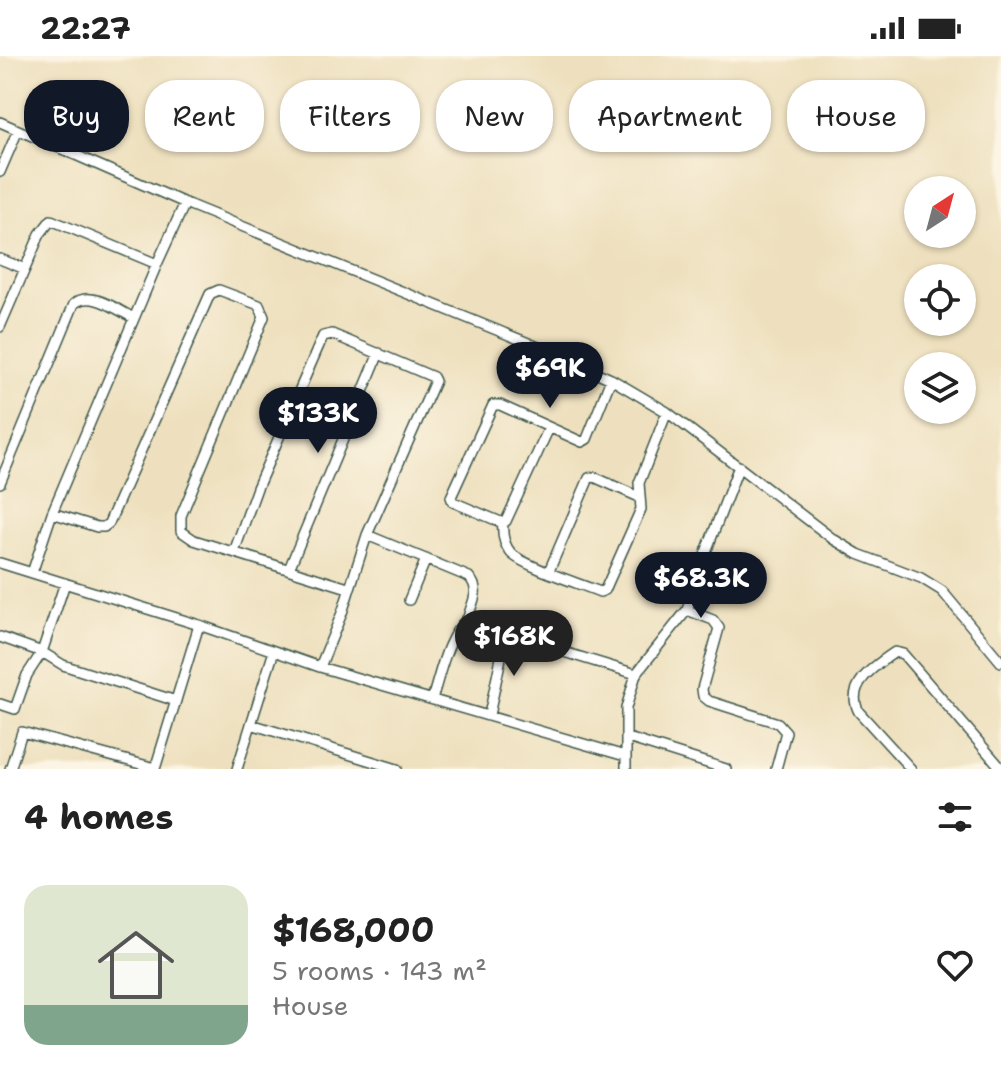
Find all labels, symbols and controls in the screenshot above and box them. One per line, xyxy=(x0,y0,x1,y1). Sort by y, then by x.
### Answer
text: 22:27 xyxy=(40,8,131,49)
chip: Buy xyxy=(24,80,129,152)
chip: Rent xyxy=(145,80,264,152)
chip: Filters xyxy=(280,80,420,152)
chip: New xyxy=(436,80,553,152)
chip: Apartment xyxy=(569,80,771,152)
chip: House xyxy=(787,80,925,152)
north arrow xyxy=(904,176,976,248)
map controls xyxy=(904,176,976,424)
button: locate xyxy=(904,264,976,336)
pin: $69K xyxy=(503,342,597,410)
text: $69K xyxy=(515,350,586,385)
button: layers xyxy=(904,352,976,424)
pin: $133K xyxy=(262,387,374,455)
text: $133K xyxy=(277,395,359,430)
pin: $68.3K xyxy=(636,552,766,620)
text: $68.3K xyxy=(653,560,749,595)
pin: $168K xyxy=(458,610,570,678)
text: $168K xyxy=(473,618,555,653)
text: 4 homes xyxy=(24,794,173,840)
icon: filters xyxy=(933,795,977,839)
text: $168,000 xyxy=(272,907,435,953)
icon: home xyxy=(88,917,184,1013)
icon: heart xyxy=(933,943,977,987)
text: 5 rooms · 143 m² xyxy=(272,953,487,988)
text: House xyxy=(272,988,348,1023)

